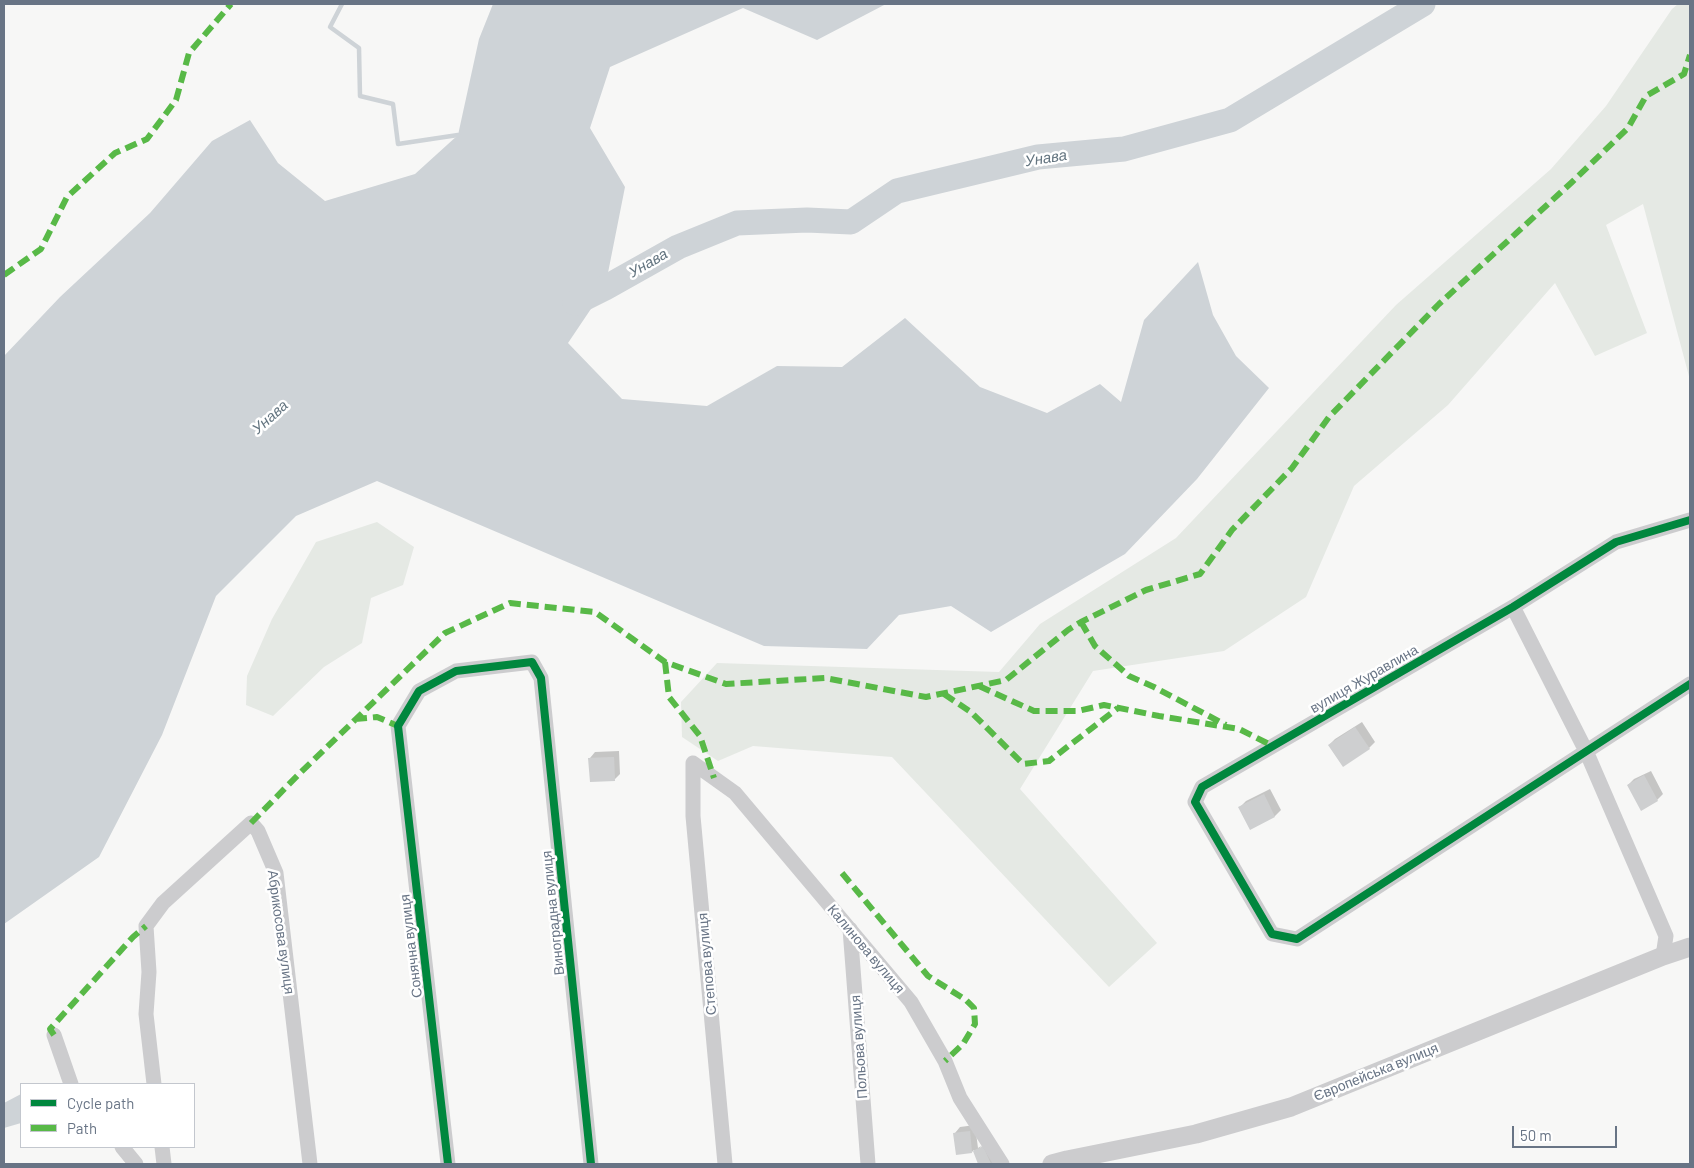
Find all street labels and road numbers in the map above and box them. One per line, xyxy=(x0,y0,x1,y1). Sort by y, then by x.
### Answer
street label: вулиця Журавлина xyxy=(1307,641,1421,717)
street label: Виноградна вулиця xyxy=(538,850,568,976)
street label: Абрикосова вулиця xyxy=(264,869,298,995)
street label: Сонячна вулиця xyxy=(396,893,426,999)
street label: Калинова вулиця xyxy=(824,901,908,997)
street label: Степова вулиця xyxy=(694,912,720,1016)
street label: Польова вулиця xyxy=(847,995,871,1099)
street label: Європейська вулиця xyxy=(1311,1039,1441,1105)

